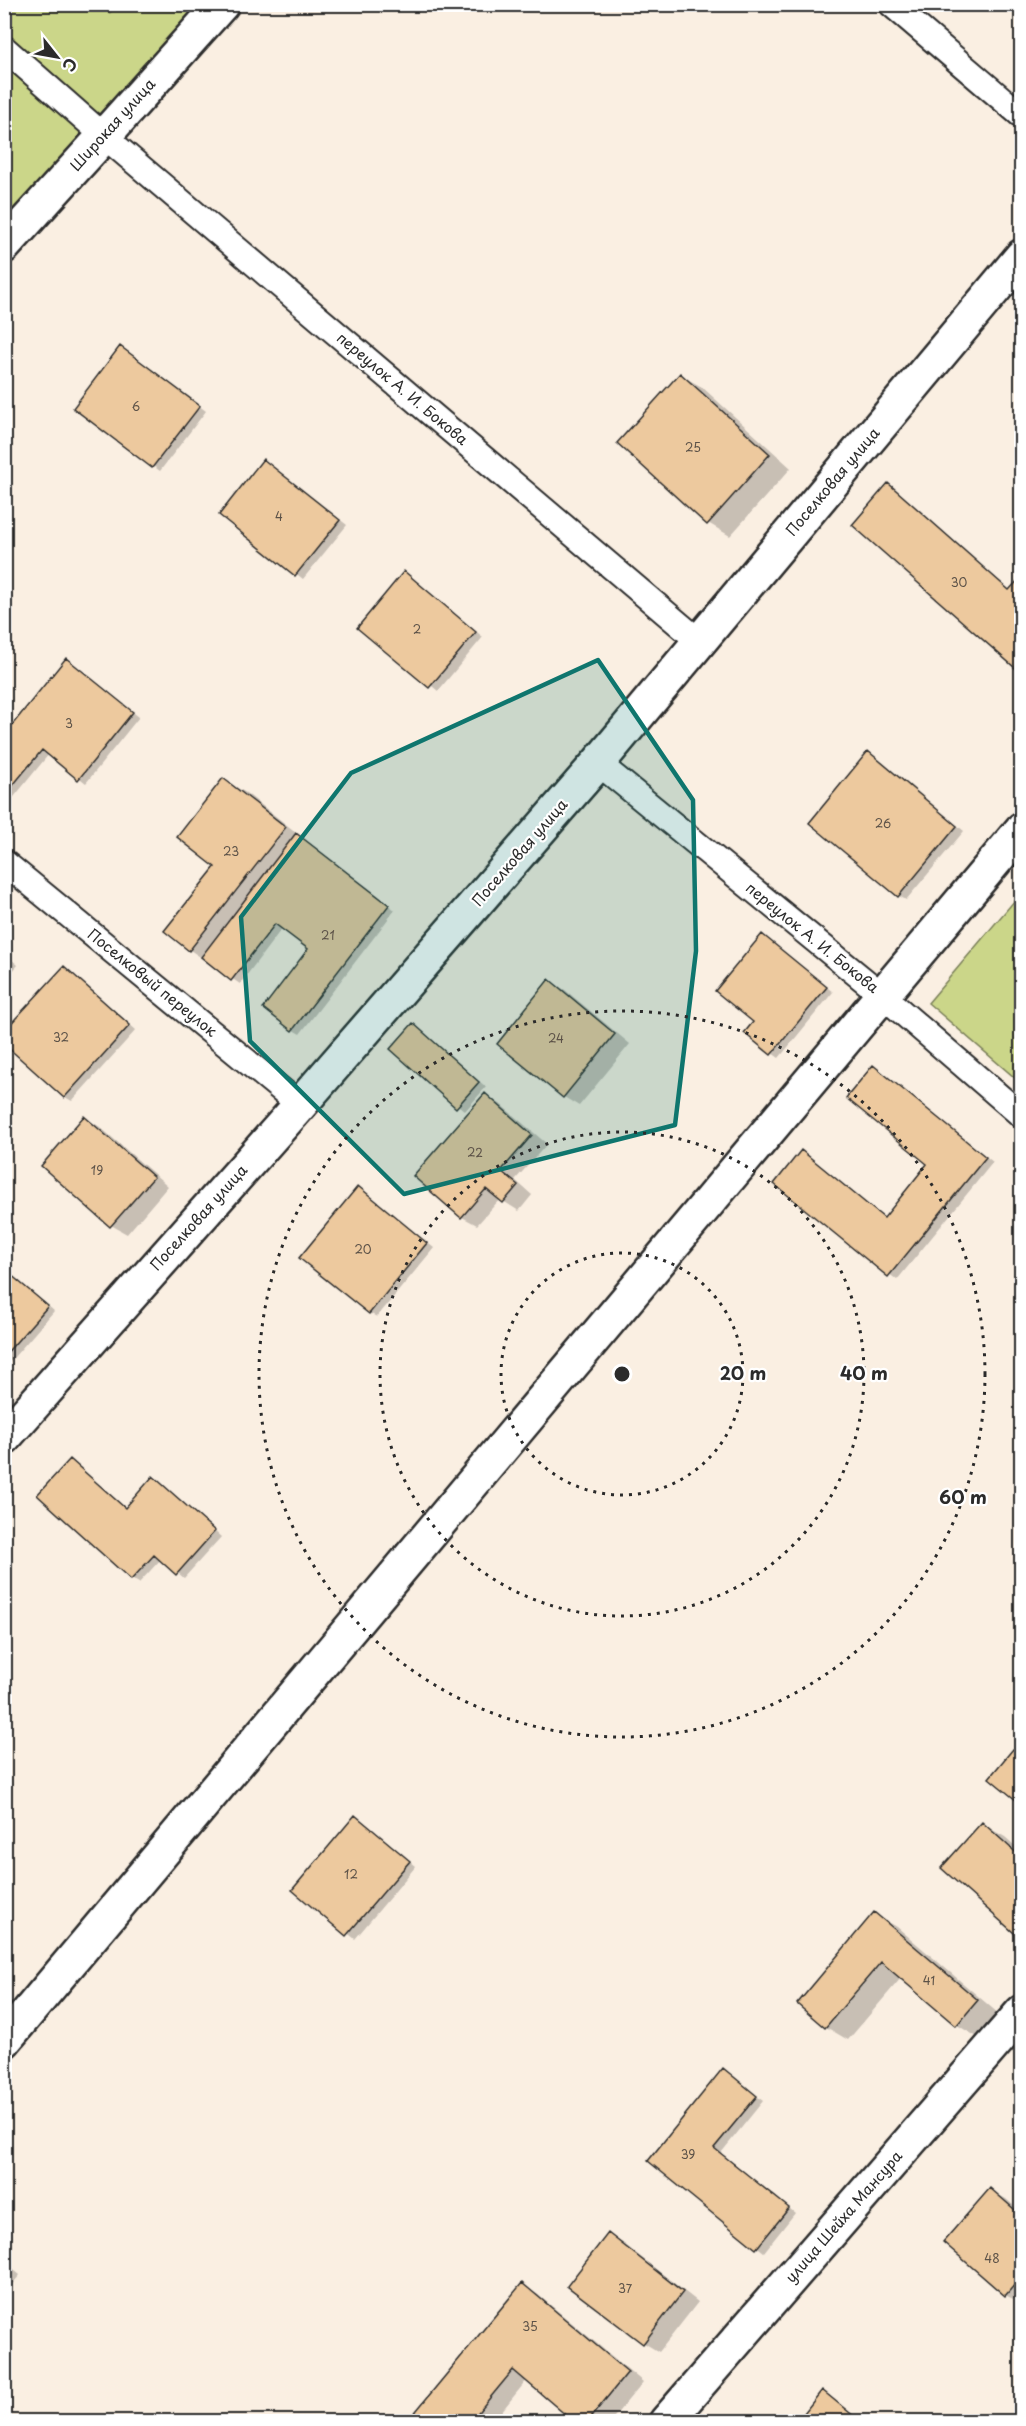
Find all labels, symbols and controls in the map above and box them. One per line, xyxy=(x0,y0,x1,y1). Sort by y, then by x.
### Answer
north arrow xyxy=(27,27,87,87)
text: С xyxy=(57,54,84,77)
street label: Широкая улица xyxy=(64,72,160,176)
street label: переулок А. И. Бокова xyxy=(332,326,474,450)
house number: 6 xyxy=(132,397,140,415)
street label: Поселковая улица xyxy=(779,421,885,540)
house number: 25 xyxy=(685,438,701,456)
house number: 4 xyxy=(275,507,283,525)
house number: 30 xyxy=(951,573,968,591)
house number: 2 xyxy=(413,620,421,638)
house number: 3 xyxy=(65,714,73,732)
street label: Поселковая улица xyxy=(466,793,573,911)
house number: 26 xyxy=(875,814,891,832)
house number: 23 xyxy=(223,842,239,860)
street label: переулок А. И. Бокова xyxy=(741,876,885,998)
street label: Поселковый переулок xyxy=(83,922,223,1042)
house number: 21 xyxy=(321,926,335,944)
house number: 32 xyxy=(53,1028,69,1046)
house number: 24 xyxy=(548,1029,564,1047)
house number: 22 xyxy=(467,1143,483,1161)
street label: Поселковая улица xyxy=(144,1158,252,1275)
house number: 19 xyxy=(91,1161,103,1179)
house number: 20 xyxy=(354,1240,372,1258)
text: 20 m xyxy=(720,1359,766,1386)
text: 40 m xyxy=(840,1359,888,1386)
centre of rings xyxy=(612,1364,632,1384)
text: 60 m xyxy=(939,1483,987,1510)
house number: 12 xyxy=(344,1865,358,1883)
house number: 41 xyxy=(923,1971,935,1989)
street label: улица Шейха Мансура xyxy=(779,2144,907,2287)
house number: 39 xyxy=(681,2145,695,2163)
house number: 48 xyxy=(984,2249,1000,2267)
house number: 37 xyxy=(618,2279,633,2297)
house number: 35 xyxy=(522,2317,538,2335)

